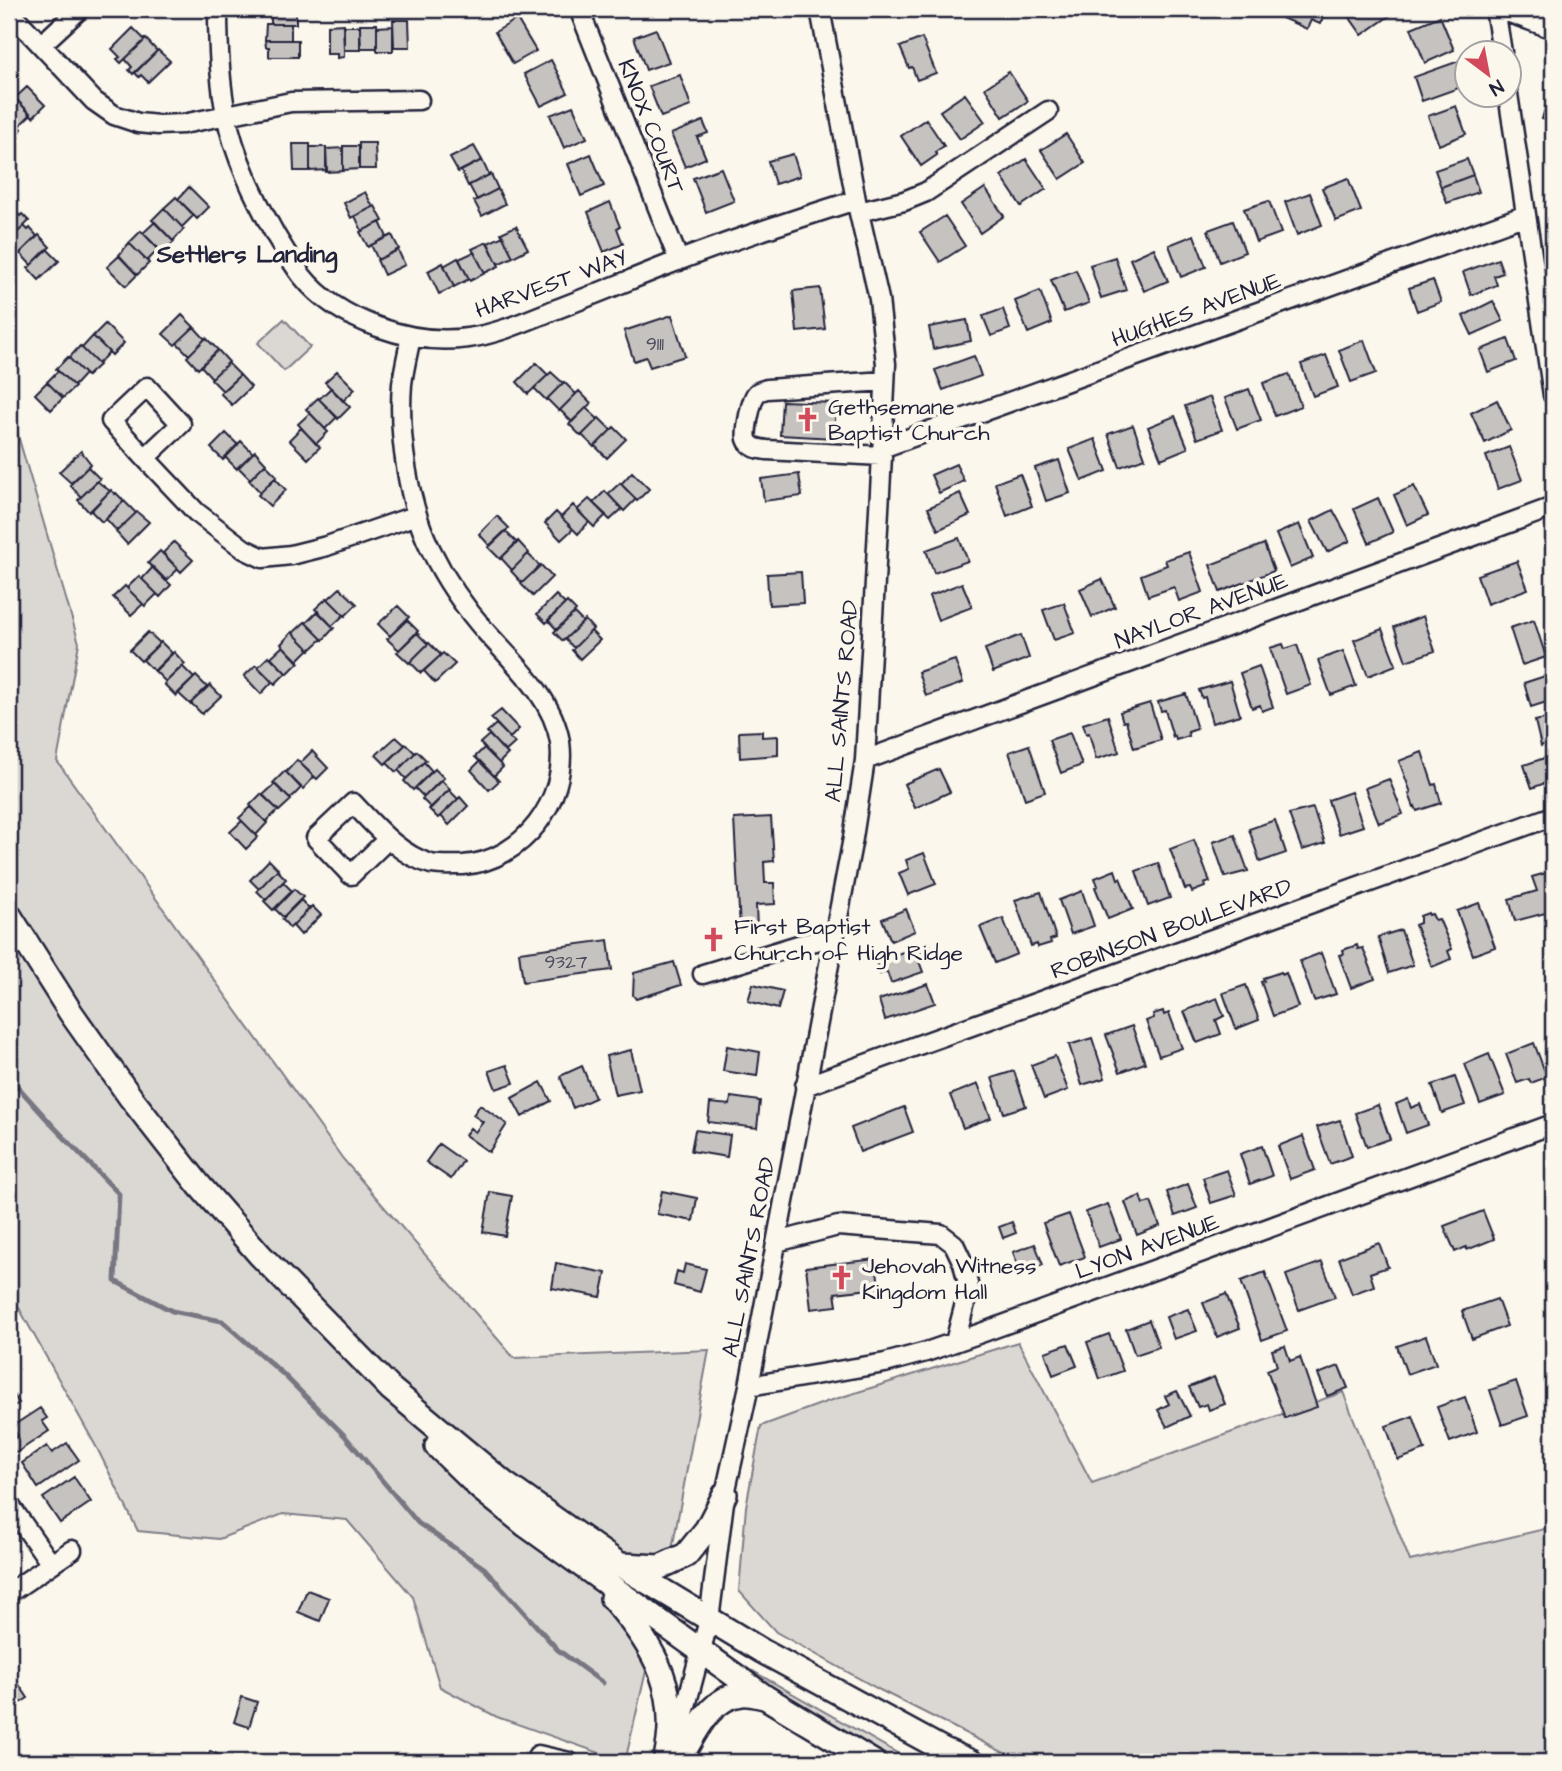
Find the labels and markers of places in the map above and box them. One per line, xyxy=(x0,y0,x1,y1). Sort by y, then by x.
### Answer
place label: Gethsemane Baptist Church xyxy=(828,391,990,449)
church icon: Gethsemane Baptist Church xyxy=(794,405,822,433)
place label: First Baptist Church of High Ridge xyxy=(734,911,963,970)
church icon: First Baptist Church of High Ridge xyxy=(700,925,728,953)
place label: Jehovah Witness Kingdom Hall xyxy=(862,1250,1037,1309)
church icon: Jehovah Witness Kingdom Hall xyxy=(828,1264,856,1292)

